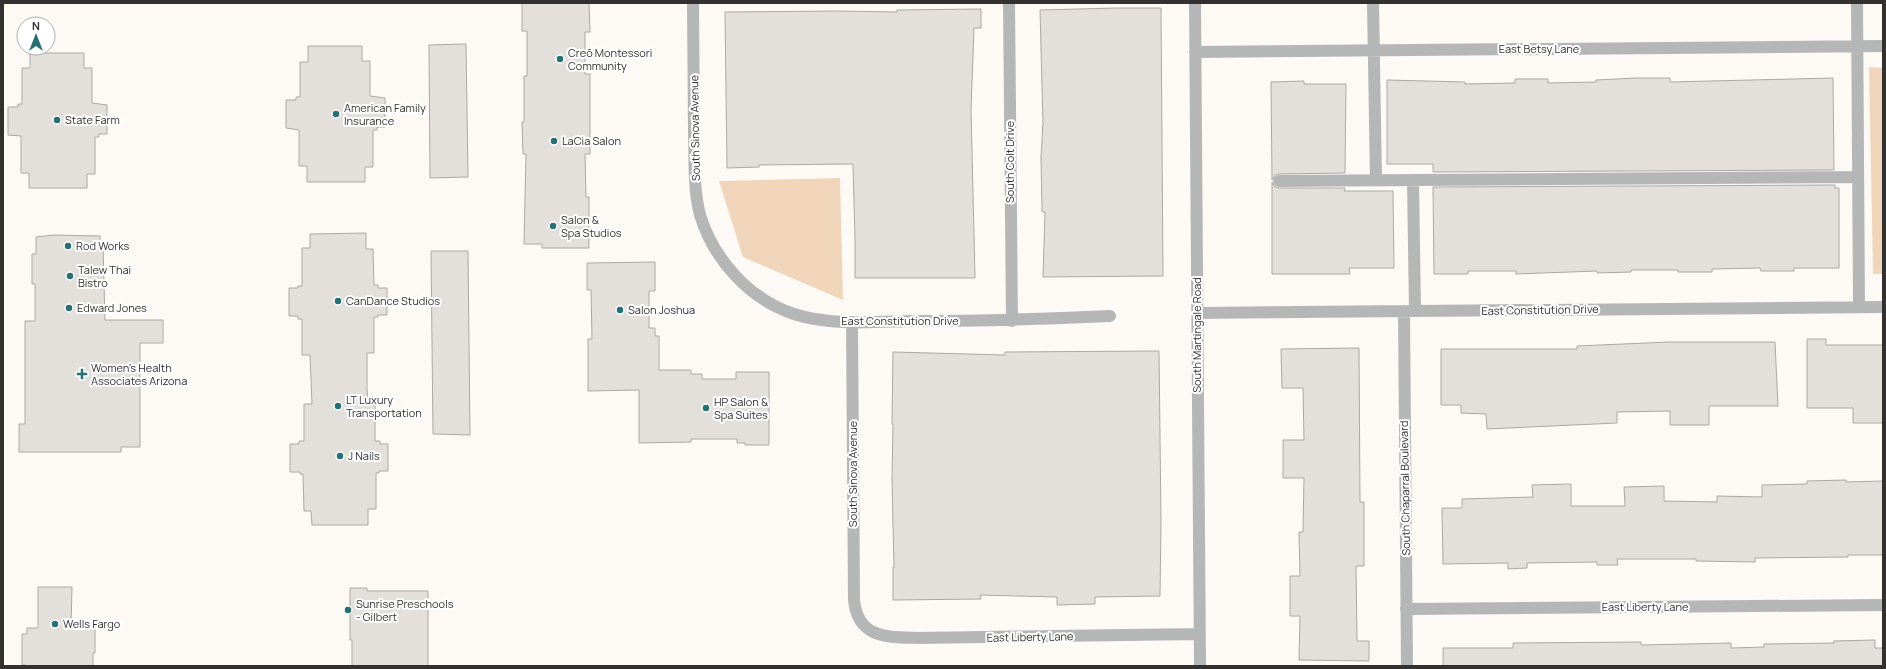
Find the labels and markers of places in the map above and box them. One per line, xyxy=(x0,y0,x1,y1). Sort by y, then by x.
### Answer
place label: Creō Montessori Community xyxy=(568,45,652,73)
marker: Creō Montessori Community xyxy=(555,54,565,64)
place label: American Family Insurance xyxy=(344,100,426,128)
marker: American Family Insurance xyxy=(331,109,341,119)
place label: State Farm xyxy=(65,112,120,127)
marker: State Farm xyxy=(52,115,62,125)
place label: LaCia Salon xyxy=(562,133,621,148)
marker: LaCia Salon xyxy=(549,136,559,146)
place label: Salon & Spa Studios xyxy=(561,212,622,240)
marker: Salon & Spa Studios xyxy=(548,221,558,231)
place label: Rod Works xyxy=(76,238,130,253)
marker: Rod Works xyxy=(63,241,73,251)
place label: Talew Thai Bistro xyxy=(78,262,131,290)
marker: Talew Thai Bistro xyxy=(65,271,75,281)
place label: CanDance Studios xyxy=(346,293,440,308)
marker: CanDance Studios xyxy=(333,296,343,306)
place label: Edward Jones xyxy=(77,300,147,315)
place label: Salon Joshua xyxy=(628,302,695,317)
marker: Edward Jones xyxy=(64,303,74,313)
marker: Salon Joshua xyxy=(615,305,625,315)
place label: Women's Health Associates Arizona xyxy=(91,360,187,388)
marker: Women's Health Associates Arizona xyxy=(76,368,88,380)
place label: LT Luxury Transportation xyxy=(346,392,422,420)
place label: HP Salon & Spa Suites xyxy=(714,394,769,422)
marker: LT Luxury Transportation xyxy=(333,401,343,411)
marker: HP Salon & Spa Suites xyxy=(701,403,711,413)
place label: J Nails xyxy=(348,448,380,463)
marker: J Nails xyxy=(335,451,345,461)
place label: Sunrise Preschools - Gilbert xyxy=(356,596,454,624)
marker: Sunrise Preschools - Gilbert xyxy=(343,605,353,615)
place label: Wells Fargo xyxy=(63,616,121,631)
marker: Wells Fargo xyxy=(50,619,60,629)

